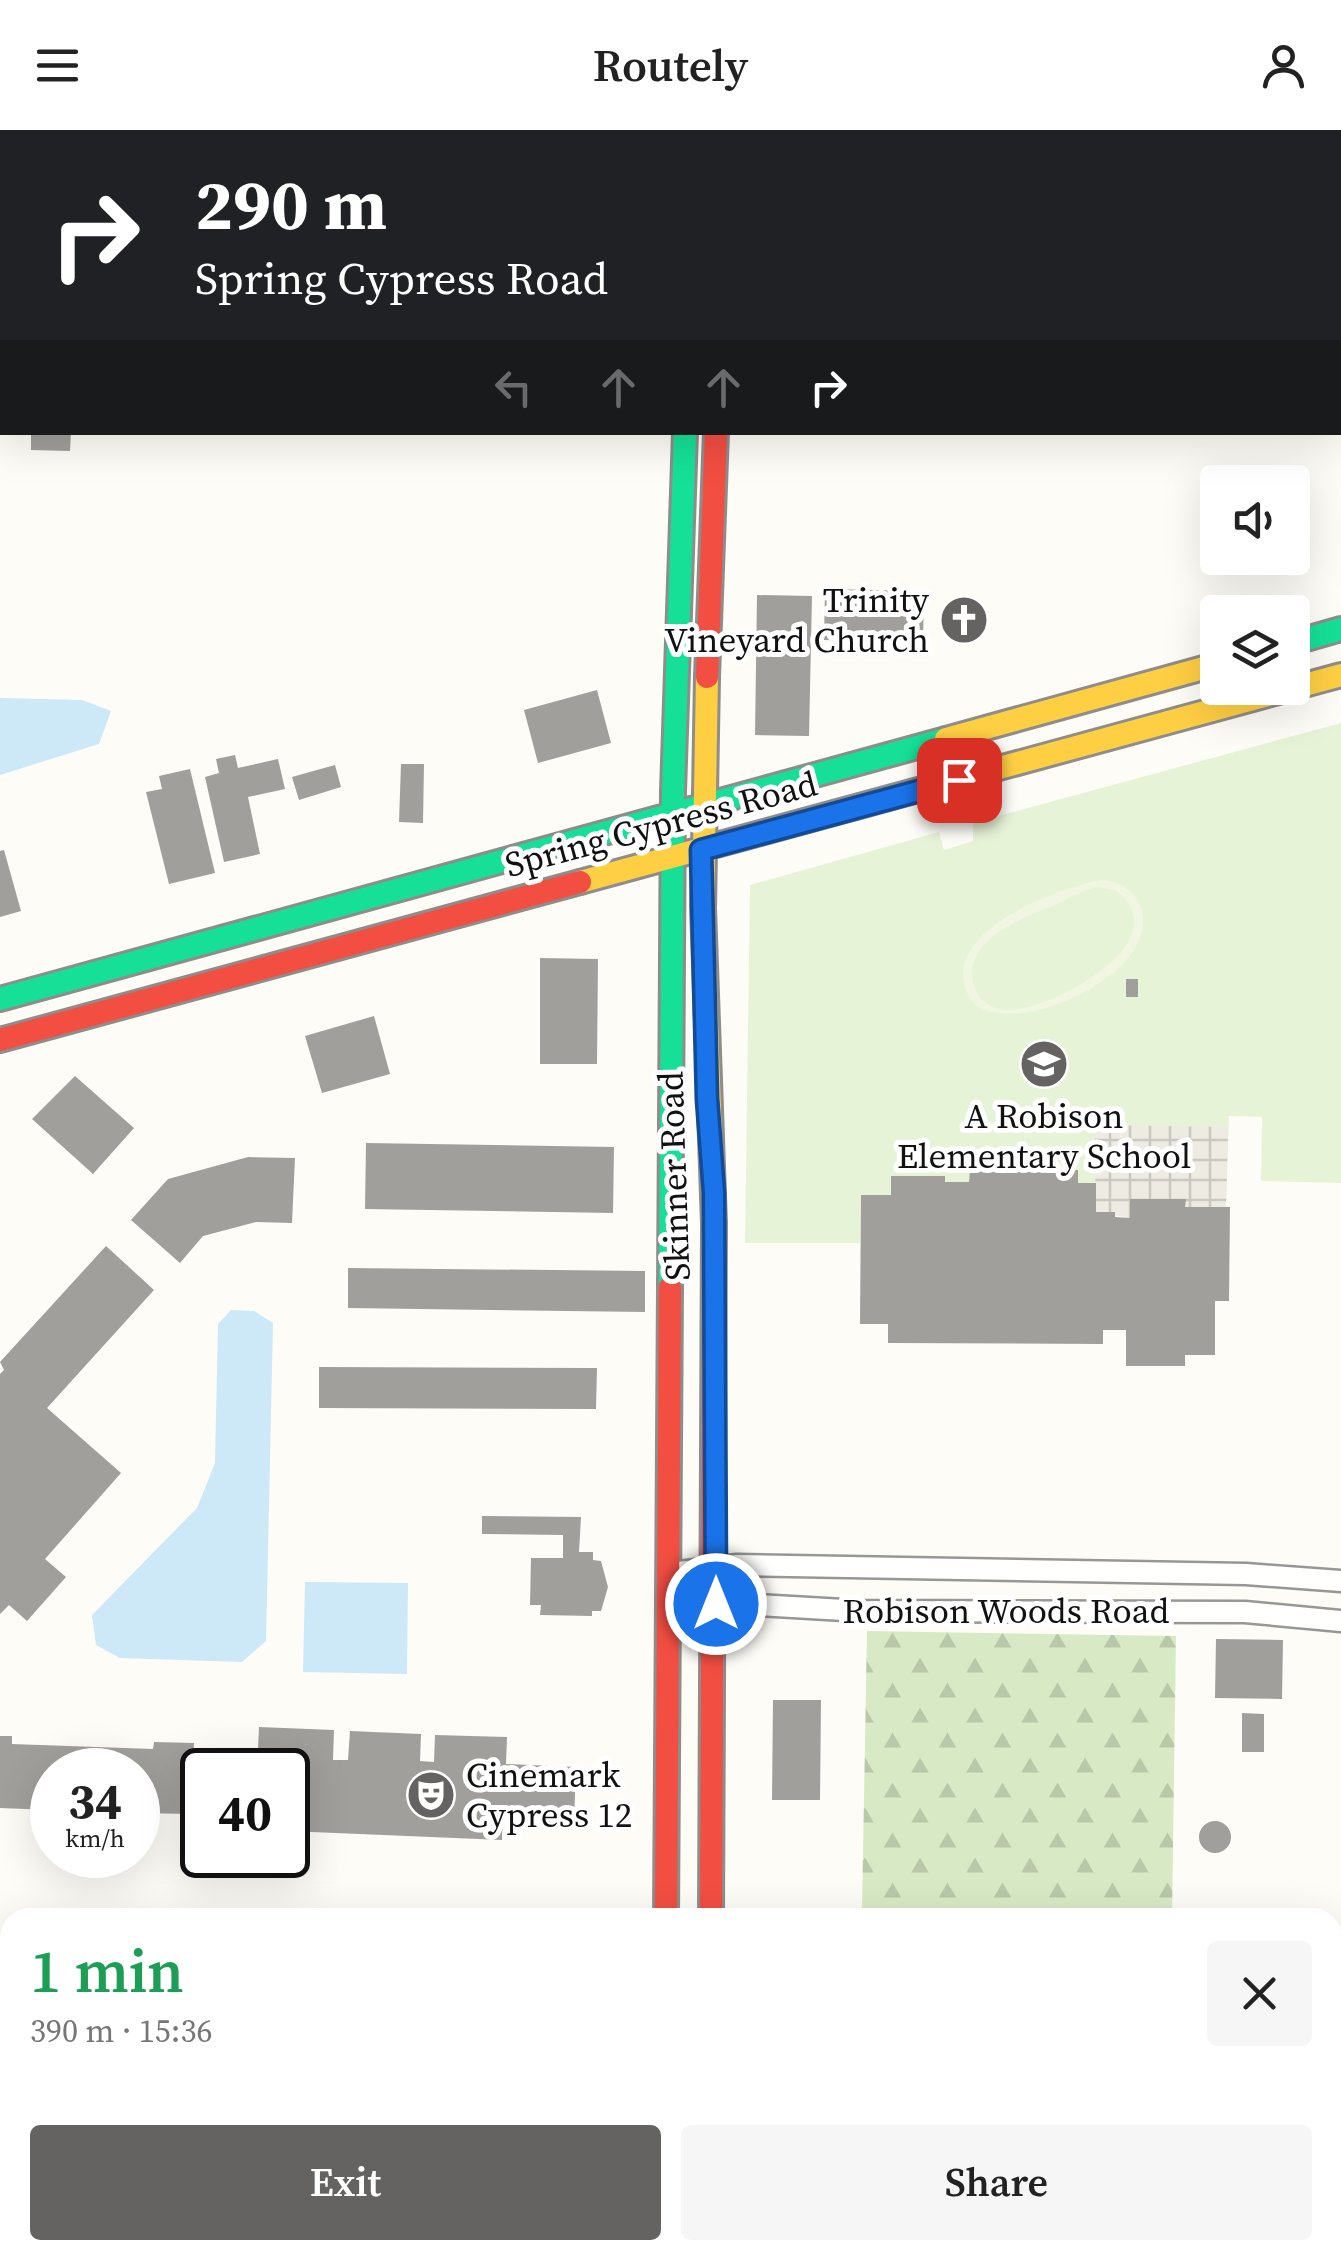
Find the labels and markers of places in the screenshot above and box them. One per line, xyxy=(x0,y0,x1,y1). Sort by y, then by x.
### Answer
place label: Trinity Vineyard Church xyxy=(664,576,929,664)
church icon: Trinity Vineyard Church xyxy=(938,594,990,646)
pin xyxy=(917,738,1002,823)
school or university icon: A Robison Elementary School xyxy=(1018,1038,1070,1090)
place label: A Robison Elementary School xyxy=(897,1092,1191,1180)
place label: Cinemark Cypress 12 xyxy=(466,1751,632,1839)
theatre icon: Cinemark Cypress 12 xyxy=(405,1769,457,1821)

